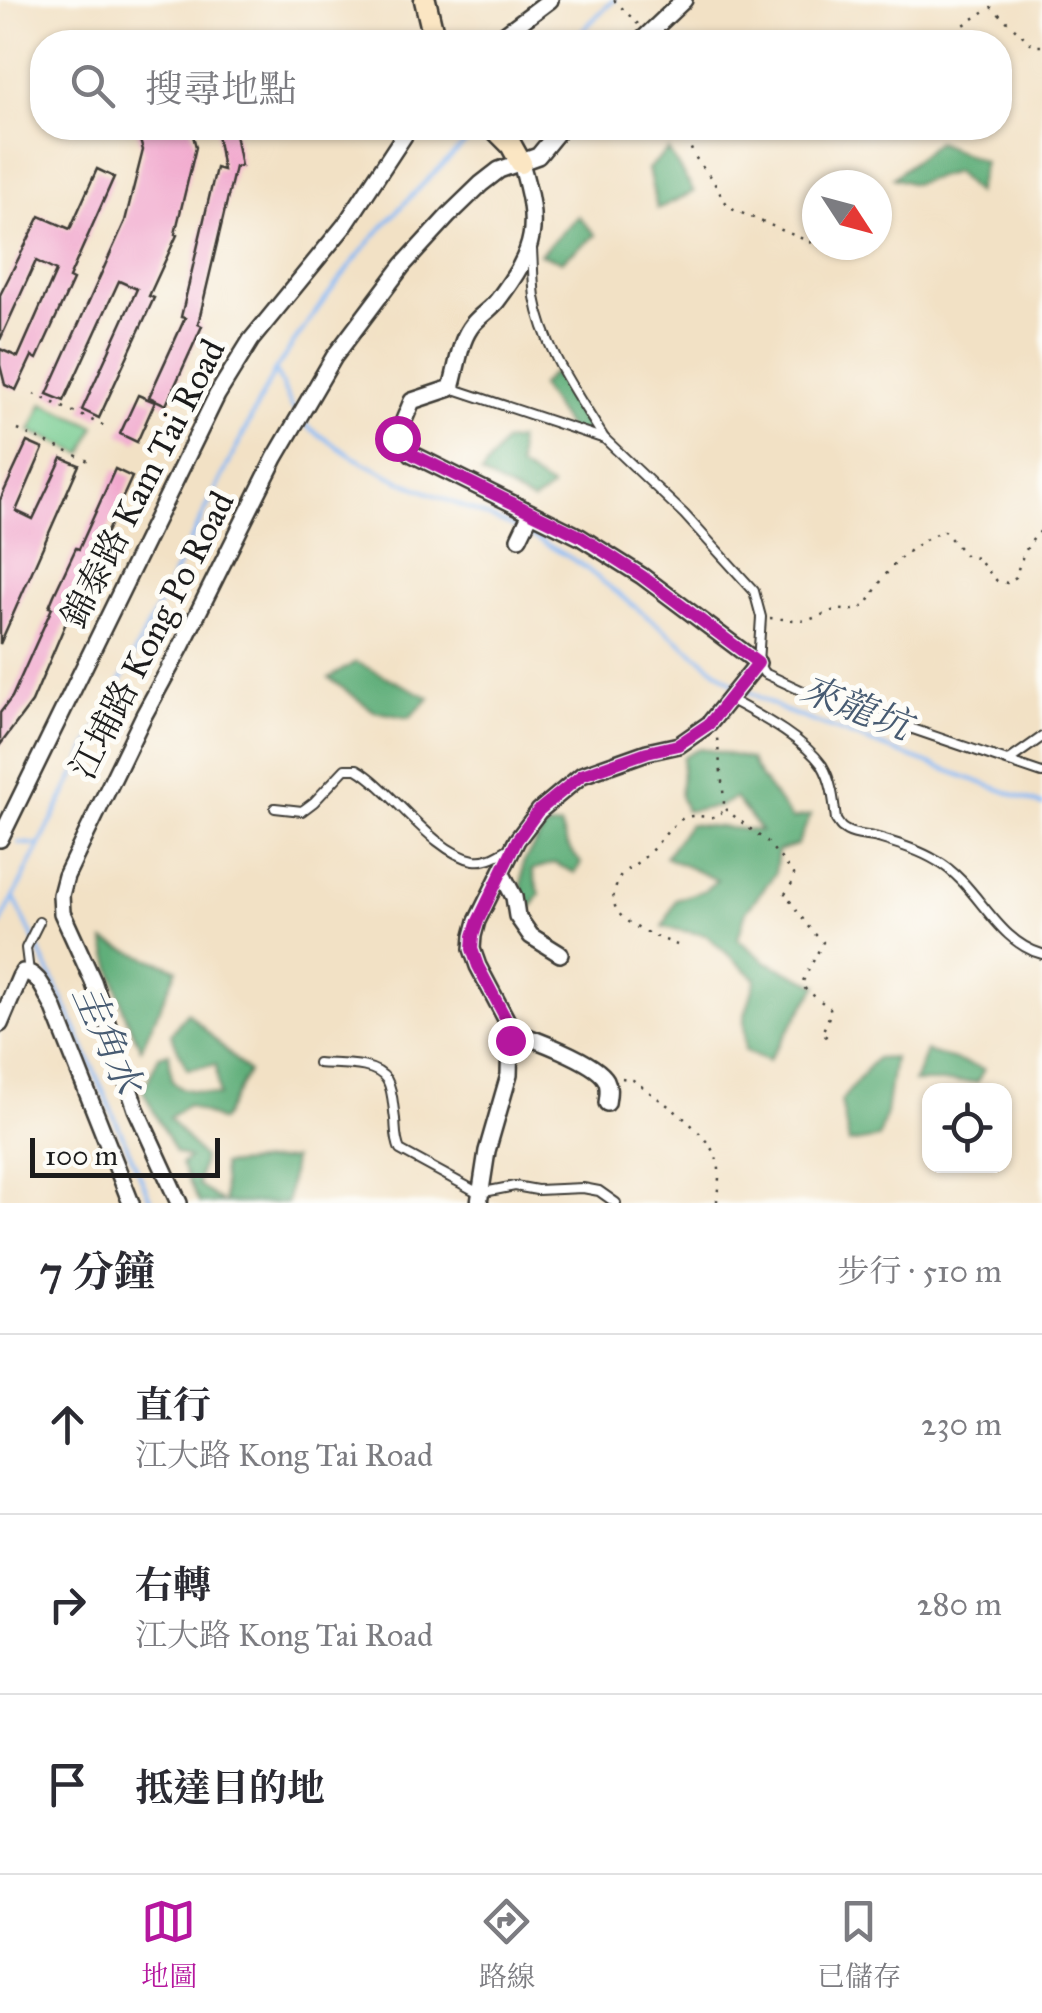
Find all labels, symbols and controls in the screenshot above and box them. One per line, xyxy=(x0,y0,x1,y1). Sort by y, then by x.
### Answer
search box xyxy=(30,30,1012,140)
icon: search xyxy=(65,58,120,113)
text: 搜尋地點 xyxy=(145,66,297,112)
north arrow xyxy=(802,170,892,260)
street label: 錦泰路 Kam Tai Road xyxy=(52,332,235,634)
route start xyxy=(375,416,421,462)
street label: 江埔路 Kong Po Road xyxy=(61,484,244,786)
water label: 來龍坑 xyxy=(795,665,922,751)
water label: 圭角水 xyxy=(64,978,154,1104)
route end xyxy=(488,1018,534,1064)
map controls xyxy=(922,1083,1012,1173)
button: locate xyxy=(922,1083,1012,1173)
scale bar xyxy=(30,1133,220,1178)
text: 100 m xyxy=(45,1138,118,1173)
text: 7 分鐘 xyxy=(40,1246,155,1298)
text: 步行 · 510 m xyxy=(837,1252,1002,1291)
text: 直行 xyxy=(135,1382,211,1428)
icon: ahead xyxy=(40,1397,95,1452)
text: 230 m xyxy=(921,1405,1002,1444)
text: 江大路 Kong Tai Road xyxy=(135,1436,433,1475)
text: 右轉 xyxy=(135,1562,211,1608)
icon: right xyxy=(40,1577,95,1632)
text: 280 m xyxy=(917,1585,1002,1624)
text: 江大路 Kong Tai Road xyxy=(135,1616,433,1655)
icon: arrive xyxy=(40,1757,95,1812)
text: 抵達目的地 xyxy=(135,1765,325,1811)
tab: 地圖 xyxy=(141,1894,197,1994)
tab: 路線 xyxy=(479,1894,535,1994)
tab: 已儲存 xyxy=(817,1894,901,1994)

